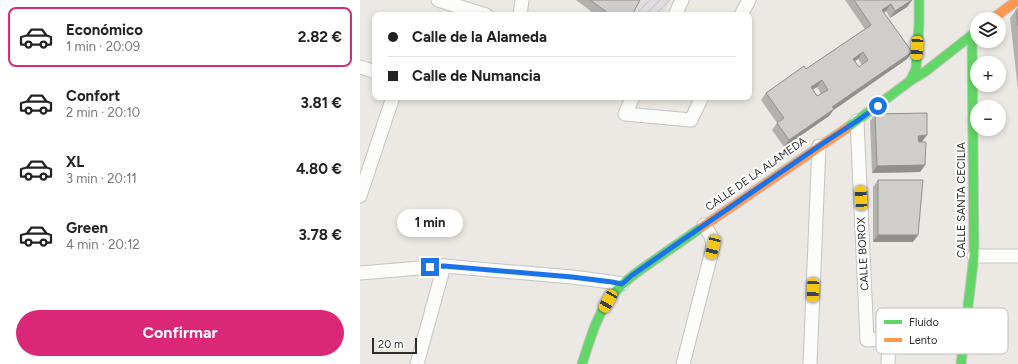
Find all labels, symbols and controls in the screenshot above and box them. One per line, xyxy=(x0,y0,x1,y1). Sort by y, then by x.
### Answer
map controls xyxy=(970,12,1006,136)
button: layers xyxy=(970,12,1006,48)
icon: car xyxy=(18,19,54,55)
text: Económico xyxy=(66,21,143,39)
text: 2.82 € xyxy=(298,28,342,46)
text: Calle de la Alameda xyxy=(412,28,547,46)
car xyxy=(910,36,924,60)
text: 1 min · 20:09 xyxy=(66,39,140,54)
button: + xyxy=(970,56,1006,92)
text: Calle de Numancia xyxy=(412,67,541,85)
icon: car xyxy=(18,85,54,121)
text: Confort xyxy=(66,87,120,105)
text: 3.81 € xyxy=(300,94,342,112)
route start xyxy=(869,97,887,115)
button: − xyxy=(970,100,1006,136)
text: 2 min · 20:10 xyxy=(66,105,140,120)
street label: CALLE DE LA ALAMEDA xyxy=(703,134,809,214)
street label: CALLE SANTA CECILIA xyxy=(955,142,968,258)
icon: car xyxy=(18,151,54,187)
text: XL xyxy=(66,153,84,171)
text: 4.80 € xyxy=(296,160,342,178)
text: 3 min · 20:11 xyxy=(66,171,137,186)
car xyxy=(854,186,868,210)
callout: 1 min xyxy=(397,209,463,237)
text: 1 min xyxy=(415,215,445,230)
icon: car xyxy=(18,217,54,253)
street label: CALLE BOROX xyxy=(855,217,871,291)
text: Green xyxy=(66,219,108,237)
text: 3.78 € xyxy=(298,226,342,244)
car xyxy=(704,234,722,260)
text: 4 min · 20:12 xyxy=(66,237,140,252)
route end xyxy=(421,258,439,276)
car xyxy=(807,278,819,302)
car xyxy=(597,288,619,314)
legend xyxy=(876,308,1008,354)
button: Confirmar xyxy=(16,310,344,356)
text: Fluido xyxy=(909,316,939,329)
text: Lento xyxy=(909,334,937,347)
scale bar xyxy=(372,336,417,355)
text: 20 m xyxy=(378,338,403,351)

